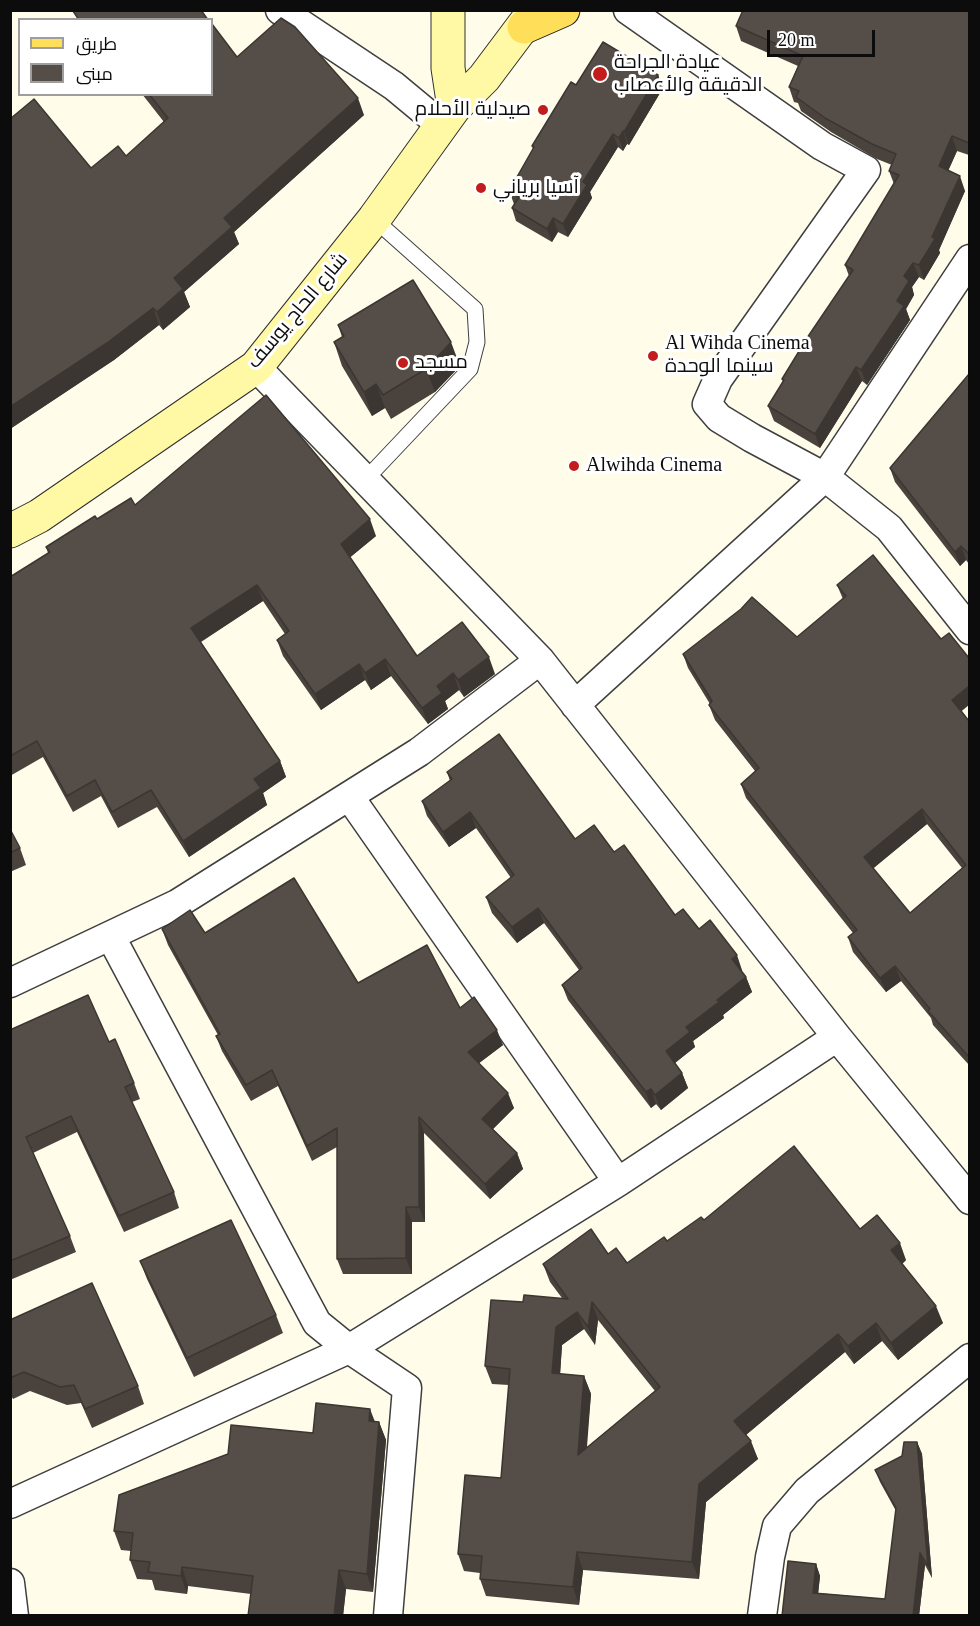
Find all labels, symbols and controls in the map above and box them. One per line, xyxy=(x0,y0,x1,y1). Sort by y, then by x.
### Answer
legend xyxy=(18,18,213,96)
scale bar xyxy=(770,18,878,56)
text: 20 m xyxy=(778,30,815,50)
text: طريق xyxy=(76,34,117,54)
place label: عيادة الجراحة الدقيقة والأعصاب xyxy=(614,51,763,98)
text: مبنى xyxy=(76,64,113,84)
marker: عيادة الجراحة الدقيقة والأعصاب xyxy=(591,65,609,83)
place label: صيدلية الأحلام xyxy=(415,98,531,122)
marker: صيدلية الأحلام xyxy=(536,103,550,117)
place label: آسيا برياني xyxy=(493,176,579,200)
marker: آسيا برياني xyxy=(474,181,488,195)
street label: شارع الحاج يوسف xyxy=(243,248,353,374)
place label: Al Wihda Cinema سينما الوحدة xyxy=(665,332,810,379)
marker: Al Wihda Cinema سينما الوحدة xyxy=(646,349,660,363)
place label: مسجد xyxy=(415,351,468,375)
marker: مسجد xyxy=(396,356,410,370)
place label: Alwihda Cinema xyxy=(586,454,722,478)
marker: Alwihda Cinema xyxy=(567,459,581,473)

